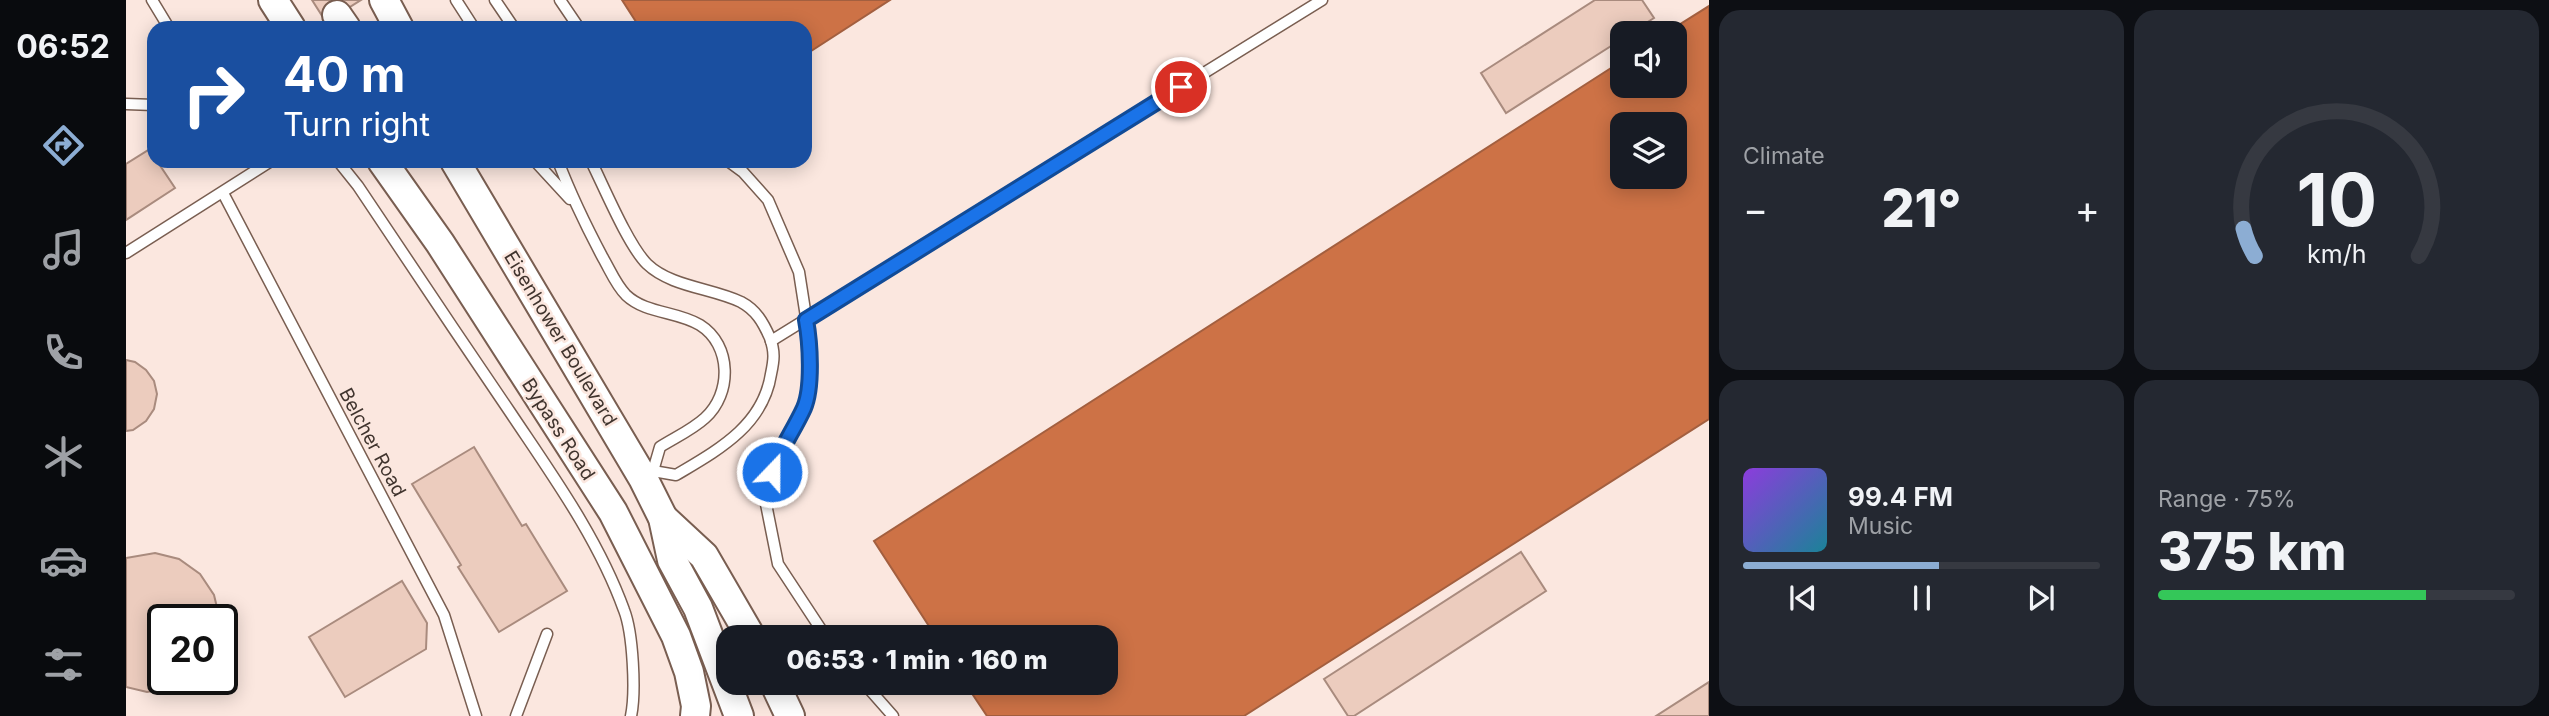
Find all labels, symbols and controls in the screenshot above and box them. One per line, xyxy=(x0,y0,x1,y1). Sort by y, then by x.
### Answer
map controls xyxy=(1610,21,1687,189)
button: sound xyxy=(1610,21,1687,98)
text: 06:52 xyxy=(16,27,110,66)
text: 40 m xyxy=(283,45,406,104)
icon: right xyxy=(168,49,259,140)
pin xyxy=(1151,57,1211,117)
icon: arrive xyxy=(1162,68,1200,106)
text: Turn right xyxy=(283,105,430,144)
button: layers xyxy=(1610,112,1687,189)
icon: directions xyxy=(39,121,88,170)
text: Climate xyxy=(1743,142,1825,170)
text: 10 xyxy=(2296,155,2377,244)
text: 21° xyxy=(1881,177,1962,240)
text: − xyxy=(1743,186,1768,232)
text: + xyxy=(2075,186,2100,232)
icon: music xyxy=(39,225,88,274)
text: km/h xyxy=(2307,239,2366,269)
street label: Eisenhower Boulevard xyxy=(499,247,622,430)
icon: phone xyxy=(39,328,88,377)
street label: Bypass Road xyxy=(517,374,600,485)
street label: Belcher Road xyxy=(334,384,411,500)
icon: climate xyxy=(39,432,88,481)
position arrow xyxy=(735,435,809,509)
text: 99.4 FM xyxy=(1848,481,1953,512)
text: Range · 75% xyxy=(2158,485,2296,513)
text: Music xyxy=(1848,512,1913,540)
text: 375 km xyxy=(2158,520,2347,583)
icon: car xyxy=(39,536,88,585)
icon: previous xyxy=(1784,579,1822,617)
icon: pause xyxy=(1903,579,1941,617)
icon: next xyxy=(2022,579,2060,617)
speed limit sign: 20 xyxy=(147,604,238,695)
icon: filters xyxy=(39,640,88,689)
text: 06:53 · 1 min · 160 m xyxy=(786,644,1048,675)

